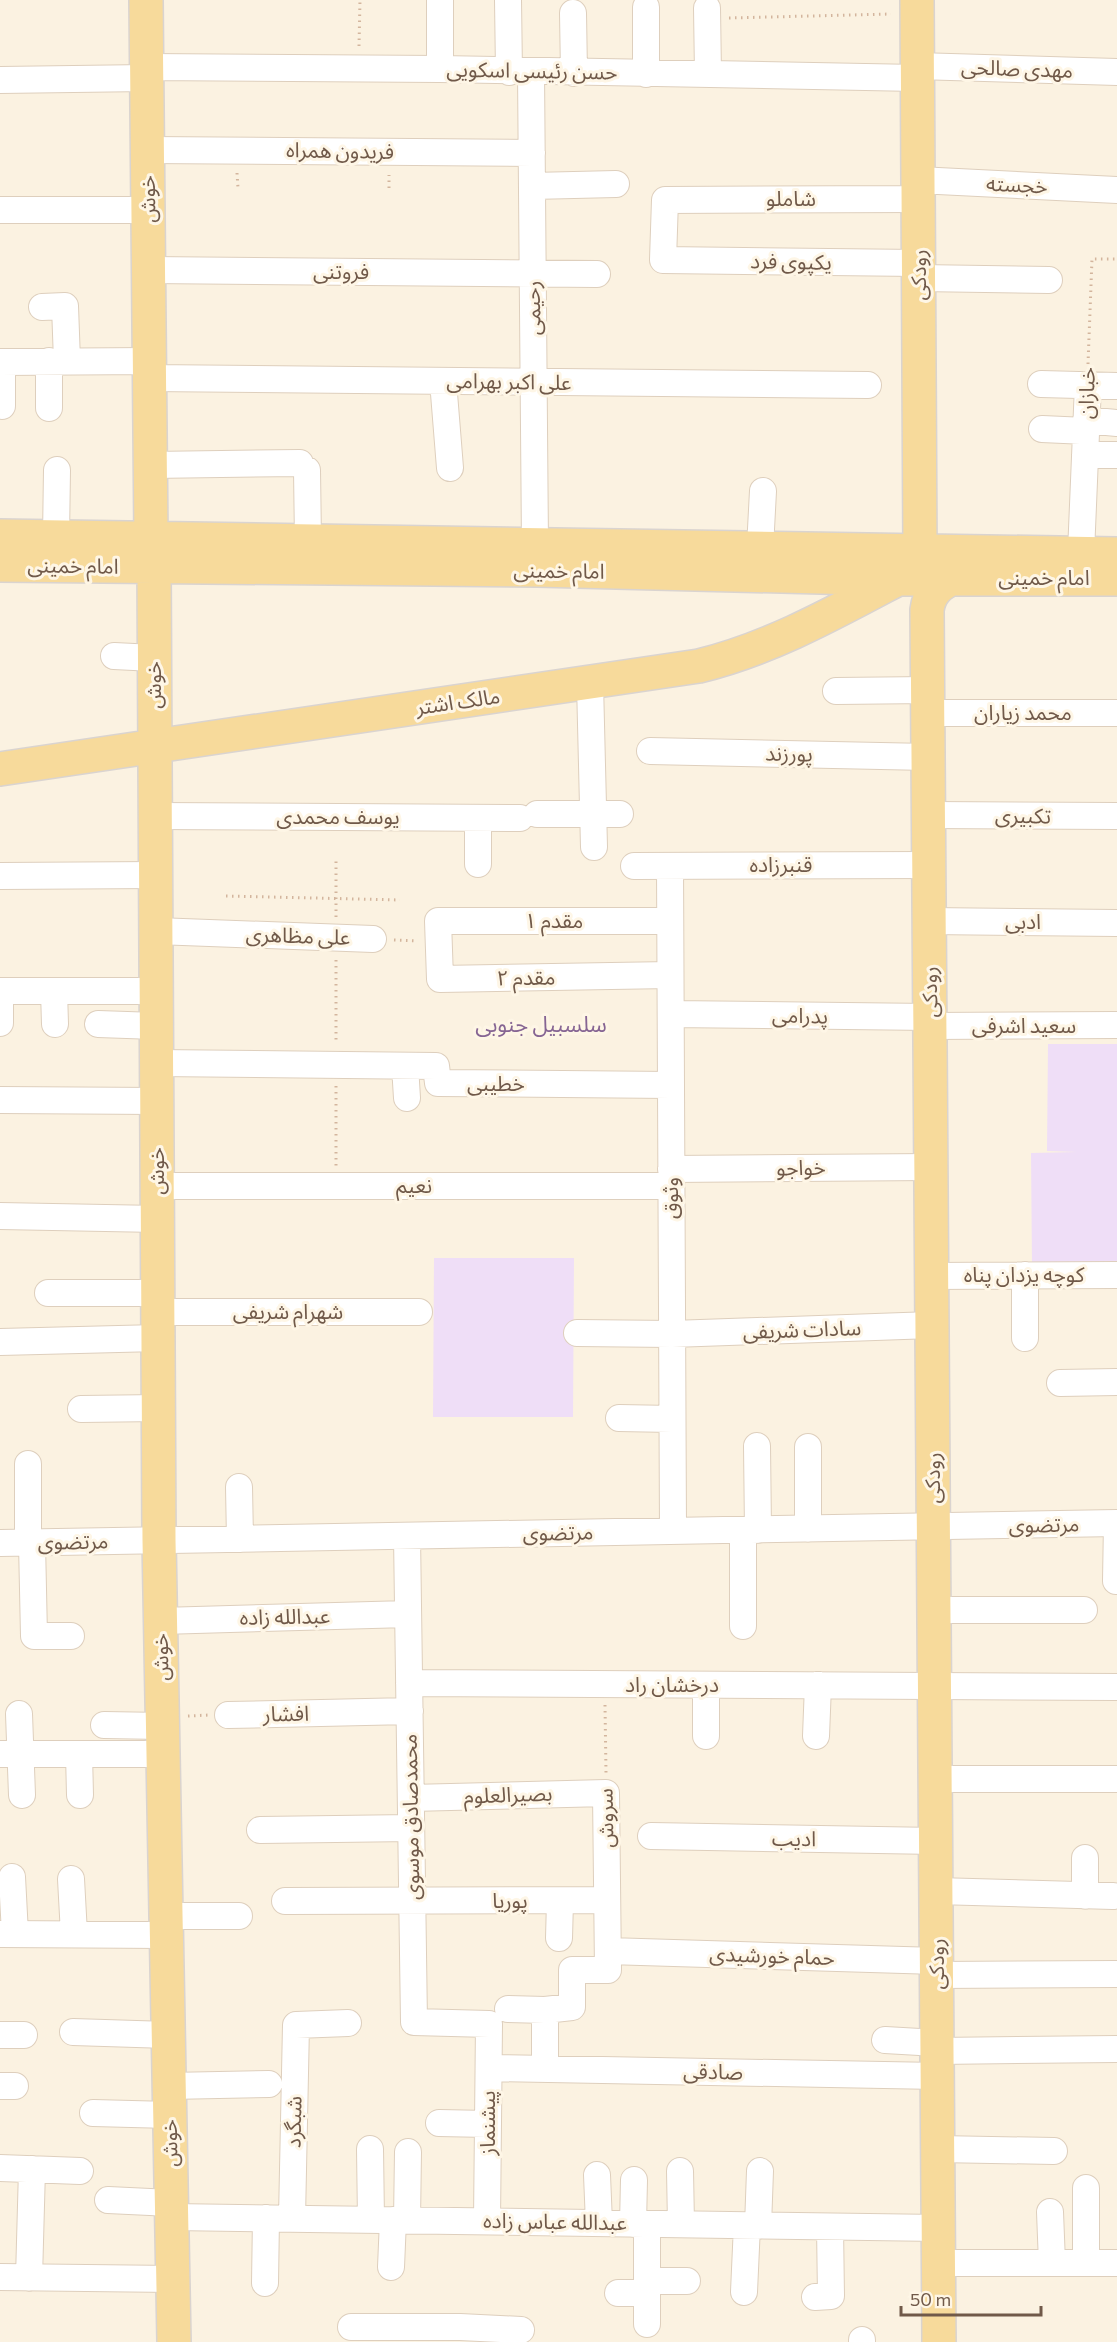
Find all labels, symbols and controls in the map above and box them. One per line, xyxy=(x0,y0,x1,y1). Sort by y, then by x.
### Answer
street label: مهدی صالحی xyxy=(961,53,1074,83)
street label: حسن رئیسی اسکویی xyxy=(446,56,618,84)
street label: فریدون همراه xyxy=(286,136,394,164)
street label: خجسته xyxy=(986,169,1049,198)
street label: خوش xyxy=(134,175,160,223)
street label: شاملو xyxy=(766,185,816,211)
street label: یکپوی فرد xyxy=(750,247,832,276)
street label: رودکی xyxy=(905,249,931,301)
street label: فروتنی xyxy=(313,258,369,284)
street label: رحیمی xyxy=(519,280,545,336)
street label: خبازان xyxy=(1072,366,1100,420)
street label: علی اکبر بهرامی xyxy=(446,367,572,395)
street label: امام خمینی xyxy=(27,551,119,583)
street label: امام خمینی xyxy=(513,556,605,588)
street label: امام خمینی xyxy=(998,564,1090,594)
street label: خوش xyxy=(140,661,166,709)
street label: مالک اشتر xyxy=(413,682,502,720)
street label: محمد زیاران xyxy=(974,699,1072,725)
street label: پورزند xyxy=(765,740,813,768)
street label: تکبیری xyxy=(995,802,1051,828)
street label: یوسف محمدی xyxy=(276,803,400,829)
street label: قنبرزاده xyxy=(750,851,812,877)
street label: مقدم ۱ xyxy=(525,907,583,937)
street label: ادبی xyxy=(1005,908,1041,934)
street label: علی مظاهری xyxy=(245,920,351,950)
street label: مقدم ۲ xyxy=(496,963,556,995)
street label: رودکی xyxy=(916,966,942,1018)
street label: پدرامی xyxy=(772,1002,828,1030)
district label: سلسبیل جنوبی xyxy=(475,1010,607,1037)
street label: سعید اشرفی xyxy=(972,1012,1076,1038)
street label: خطیبی xyxy=(467,1070,525,1096)
street label: خوش xyxy=(143,1147,169,1195)
street label: خواجو xyxy=(776,1154,826,1180)
street label: نعیم xyxy=(396,1172,432,1201)
street label: وثوق xyxy=(657,1177,683,1219)
street label: کوچه یزدان پناه xyxy=(964,1261,1085,1288)
street label: شهرام شریفی xyxy=(233,1298,343,1328)
street label: سادات شریفی xyxy=(742,1314,862,1344)
street label: رودکی xyxy=(919,1452,945,1504)
street label: مرتضوی xyxy=(1008,1510,1080,1538)
street label: مرتضوی xyxy=(522,1518,594,1546)
street label: مرتضوی xyxy=(37,1527,109,1555)
street label: عبدالله زاده xyxy=(239,1602,331,1630)
street label: خوش xyxy=(147,1633,173,1681)
street label: درخشان راد xyxy=(625,1671,719,1697)
street label: افشار xyxy=(262,1700,309,1726)
street label: محمدصادق موسوی xyxy=(396,1734,424,1900)
street label: بصیرالعلوم xyxy=(463,1779,553,1813)
street label: سروش xyxy=(591,1788,619,1848)
street label: ادیب xyxy=(772,1825,816,1851)
street label: پوریا xyxy=(492,1887,528,1914)
street label: رودکی xyxy=(923,1938,949,1990)
street label: حمام خورشیدی xyxy=(709,1940,835,1974)
street label: صادقی xyxy=(683,2057,743,2085)
street label: پیشنماز xyxy=(474,2090,501,2157)
street label: شبگرد xyxy=(280,2096,306,2148)
street label: خوش xyxy=(156,2119,182,2167)
street label: عبدالله عباس زاده xyxy=(483,2207,627,2235)
scale bar xyxy=(901,2279,1040,2317)
text: 50 m xyxy=(910,2288,951,2310)

